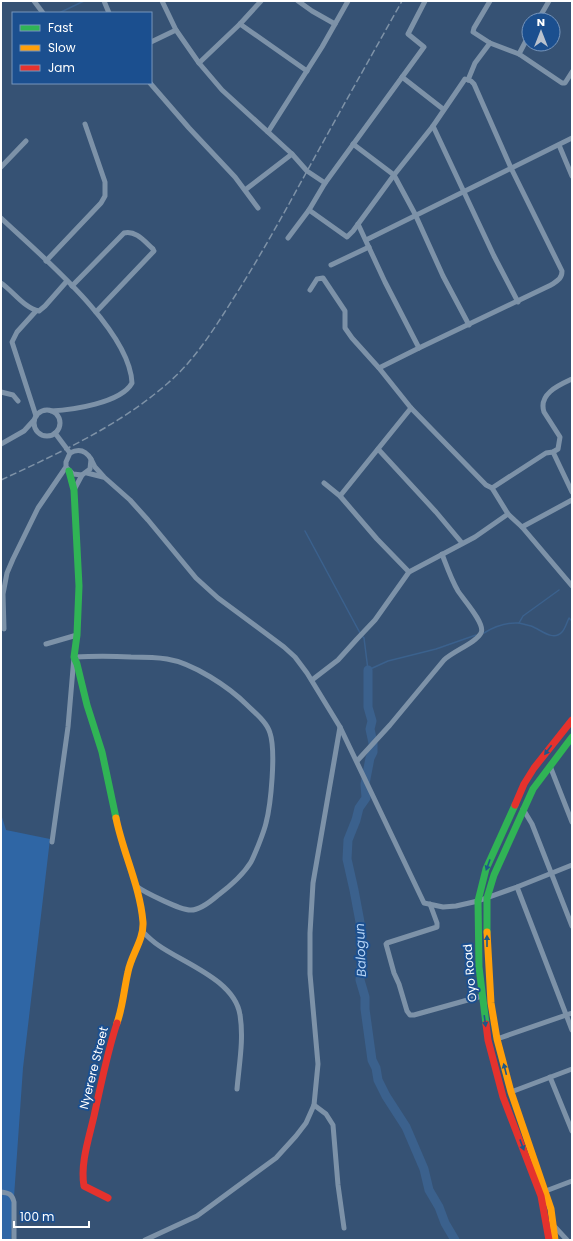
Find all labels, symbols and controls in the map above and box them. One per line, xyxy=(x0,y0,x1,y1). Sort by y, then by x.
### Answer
legend xyxy=(12,12,152,84)
north arrow xyxy=(521,12,561,52)
text: N xyxy=(537,14,545,30)
text: Fast xyxy=(48,19,73,36)
text: Slow xyxy=(48,39,76,56)
text: Jam xyxy=(48,59,75,76)
one-way arrow xyxy=(544,745,552,756)
one-way arrow xyxy=(484,859,490,871)
water label: Balogun xyxy=(350,923,371,977)
one-way arrow xyxy=(484,934,490,947)
street label: Oyo Road xyxy=(458,943,481,1003)
one-way arrow xyxy=(482,1015,489,1027)
street label: Nyerere Street xyxy=(75,1025,112,1111)
one-way arrow xyxy=(502,1063,508,1075)
one-way arrow xyxy=(519,1140,525,1152)
scale bar xyxy=(14,1203,89,1229)
text: 100 m xyxy=(20,1208,54,1225)

